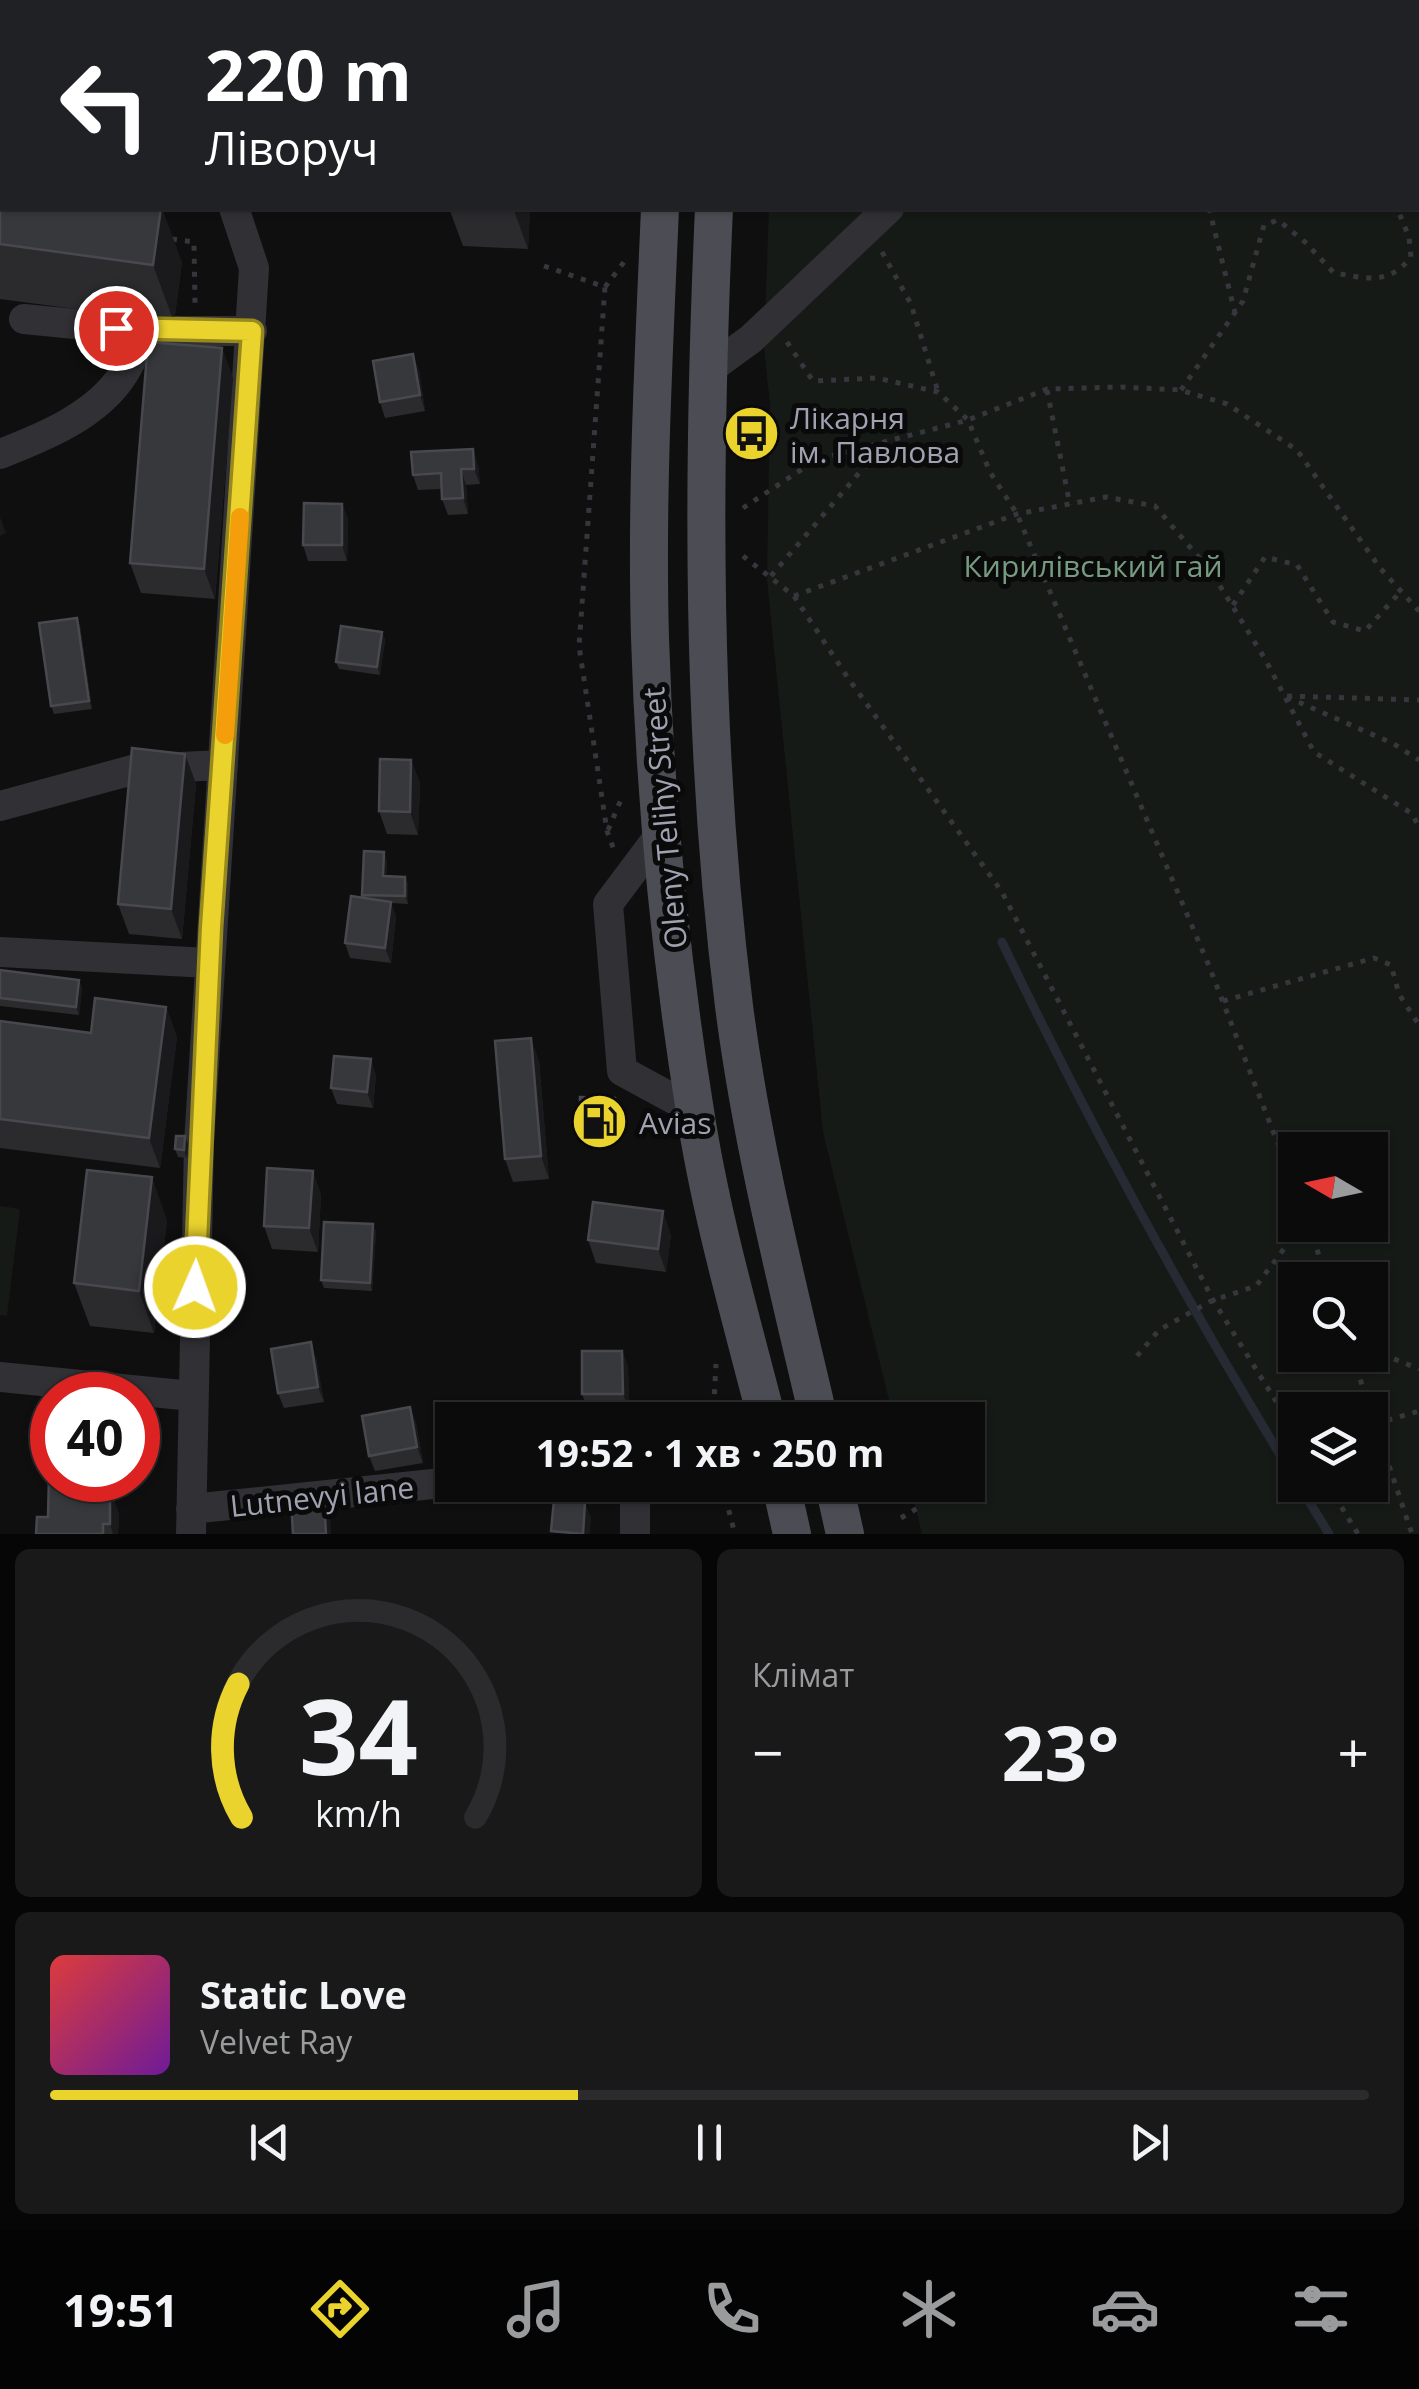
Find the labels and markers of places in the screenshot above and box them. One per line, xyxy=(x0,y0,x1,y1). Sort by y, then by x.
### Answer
pin xyxy=(74,286,159,371)
place label: Лікарня ім. Павлова xyxy=(790,397,960,472)
bus stop icon: Лікарня ім. Павлова xyxy=(721,404,781,464)
fuel station icon: Avias xyxy=(570,1092,630,1152)
place label: Avias xyxy=(639,1102,712,1143)

